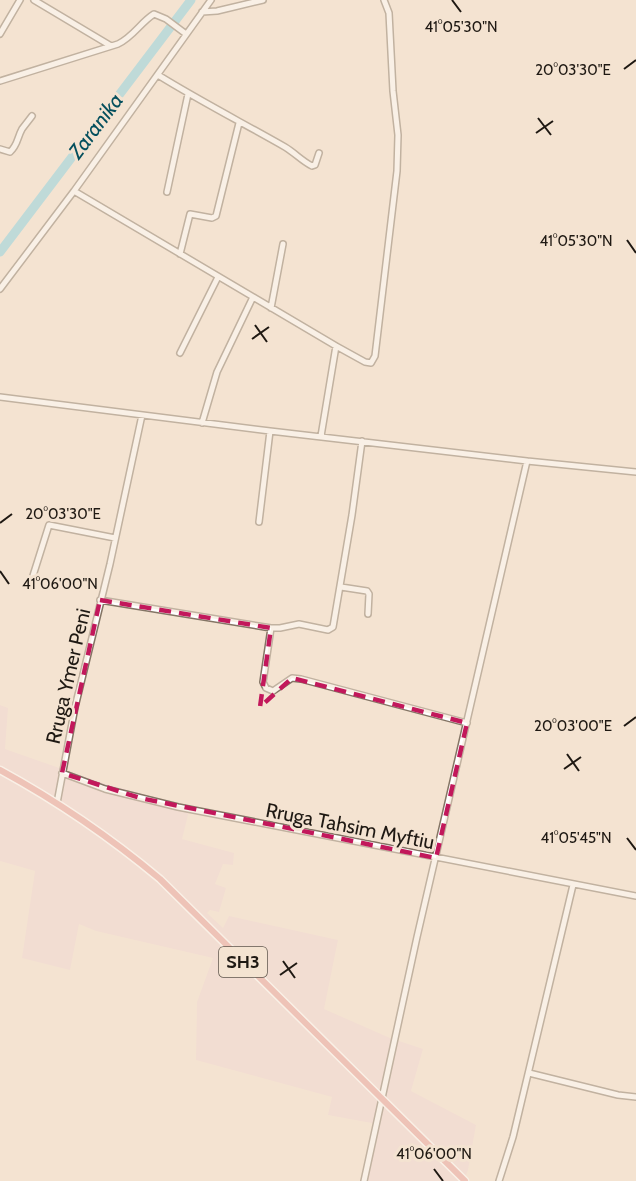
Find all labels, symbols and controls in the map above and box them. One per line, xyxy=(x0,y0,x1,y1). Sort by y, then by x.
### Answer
text: 41°05'30"N xyxy=(424,18,498,36)
text: 20°03'30"E xyxy=(535,61,611,79)
water label: Zaranika xyxy=(62,88,128,164)
text: 41°05'30"N xyxy=(539,232,613,250)
text: 20°03'30"E xyxy=(25,505,101,523)
text: 41°06'00"N xyxy=(22,575,98,593)
street label: Rruga Ymer Peni xyxy=(41,606,95,746)
text: 20°03'00"E xyxy=(534,717,612,735)
street label: Rruga Tahsim Myftiu xyxy=(264,798,436,854)
text: 41°05'45"N xyxy=(541,829,611,847)
road number: SH3 xyxy=(219,947,267,977)
text: 41°06'00"N xyxy=(396,1145,472,1163)

